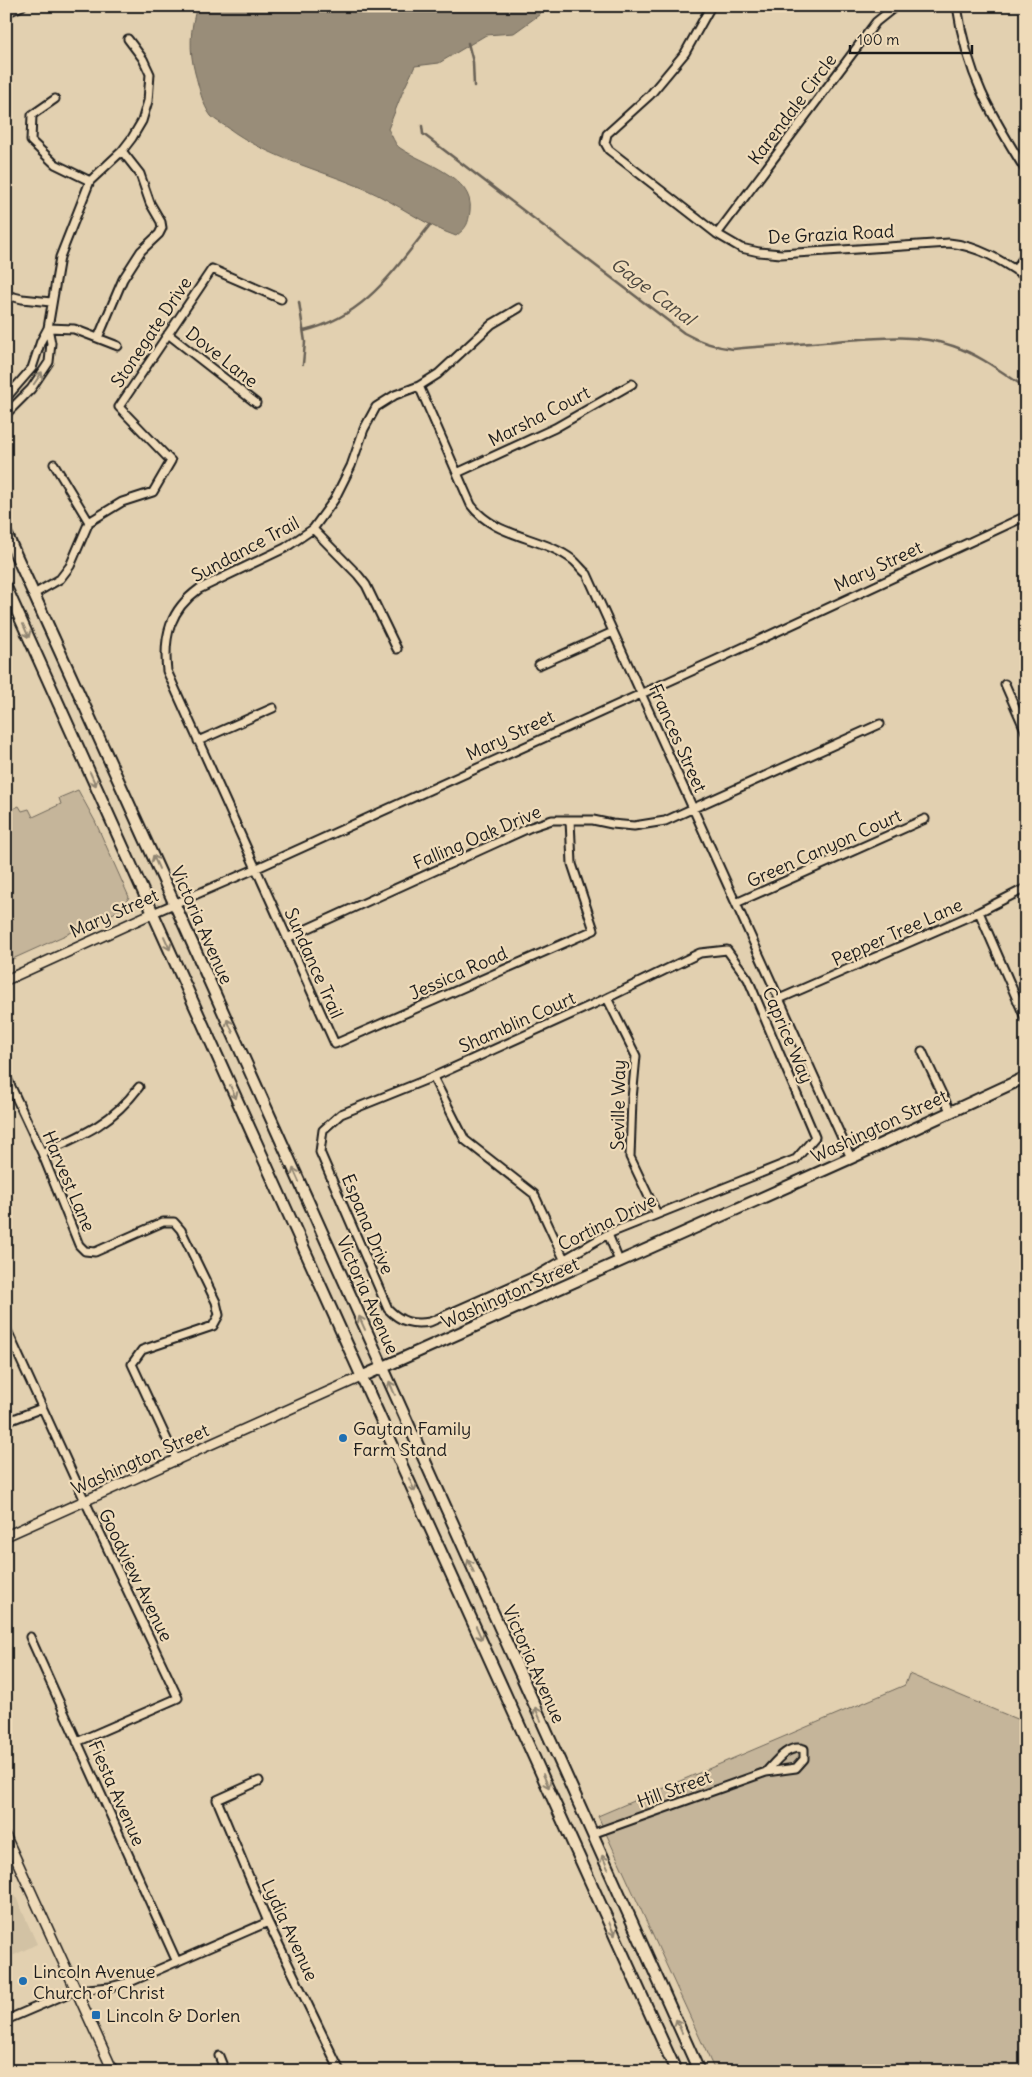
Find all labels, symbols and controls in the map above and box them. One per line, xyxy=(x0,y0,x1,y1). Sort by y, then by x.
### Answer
scale bar xyxy=(850,22,972,54)
text: 100 m xyxy=(857,30,899,49)
street label: Karendale Circle xyxy=(743,49,841,169)
street label: De Grazia Road xyxy=(767,219,895,249)
water label: Gage Canal xyxy=(606,252,702,332)
street label: Stonegate Drive xyxy=(105,272,197,392)
street label: Dove Lane xyxy=(181,322,263,392)
one-way arrow xyxy=(33,371,44,385)
street label: Marsha Court xyxy=(484,381,594,451)
street label: Sundance Trail xyxy=(187,511,303,587)
street label: Mary Street xyxy=(830,536,926,596)
one-way arrow xyxy=(22,623,31,638)
street label: Frances Street xyxy=(644,680,712,796)
street label: Mary Street xyxy=(462,705,558,765)
one-way arrow xyxy=(88,771,98,786)
street label: Falling Oak Drive xyxy=(410,800,544,874)
street label: Green Canyon Court xyxy=(743,804,905,892)
one-way arrow xyxy=(151,855,160,870)
street label: Victoria Avenue xyxy=(166,862,238,988)
street label: Mary Street xyxy=(66,883,162,943)
street label: Pepper Tree Lane xyxy=(828,893,966,971)
street label: Sundance Trail xyxy=(279,904,349,1022)
one-way arrow xyxy=(162,935,172,950)
street label: Jessica Road xyxy=(405,941,511,1005)
street label: Caprice Way xyxy=(757,983,819,1087)
street label: Shamblin Court xyxy=(455,986,579,1058)
one-way arrow xyxy=(224,1019,234,1034)
street label: Seville Way xyxy=(606,1059,630,1151)
one-way arrow xyxy=(229,1084,239,1099)
street label: Washington Street xyxy=(807,1084,951,1168)
street label: Harvest Lane xyxy=(37,1127,101,1235)
one-way arrow xyxy=(291,1168,300,1183)
street label: Espana Drive xyxy=(337,1170,399,1278)
street label: Cortina Drive xyxy=(554,1188,660,1256)
street label: Victoria Avenue xyxy=(332,1232,404,1358)
street label: Washington Street xyxy=(438,1252,582,1334)
one-way arrow xyxy=(357,1316,367,1331)
one-way arrow xyxy=(386,1381,396,1396)
place label: Gaytan Family Farm Stand xyxy=(353,1417,471,1461)
street label: Washington Street xyxy=(68,1418,212,1500)
marker: Gaytan Family Farm Stand xyxy=(337,1432,349,1444)
one-way arrow xyxy=(408,1477,418,1492)
street label: Goodview Avenue xyxy=(94,1505,178,1645)
one-way arrow xyxy=(466,1559,476,1574)
street label: Victoria Avenue xyxy=(498,1601,570,1727)
one-way arrow xyxy=(474,1625,484,1640)
one-way arrow xyxy=(533,1707,542,1722)
street label: Fiesta Avenue xyxy=(83,1737,151,1849)
street label: Hill Street xyxy=(634,1765,714,1813)
one-way arrow xyxy=(541,1773,551,1788)
one-way arrow xyxy=(599,1855,609,1870)
street label: Lydia Avenue xyxy=(256,1876,324,1984)
one-way arrow xyxy=(608,1921,618,1936)
place label: Lincoln Avenue Church of Christ xyxy=(33,1960,165,2004)
marker: Lincoln Avenue Church of Christ xyxy=(17,1975,29,1987)
place label: Lincoln & Dorlen xyxy=(106,2004,241,2027)
marker: Lincoln & Dorlen xyxy=(90,2009,102,2021)
one-way arrow xyxy=(673,2019,683,2034)

